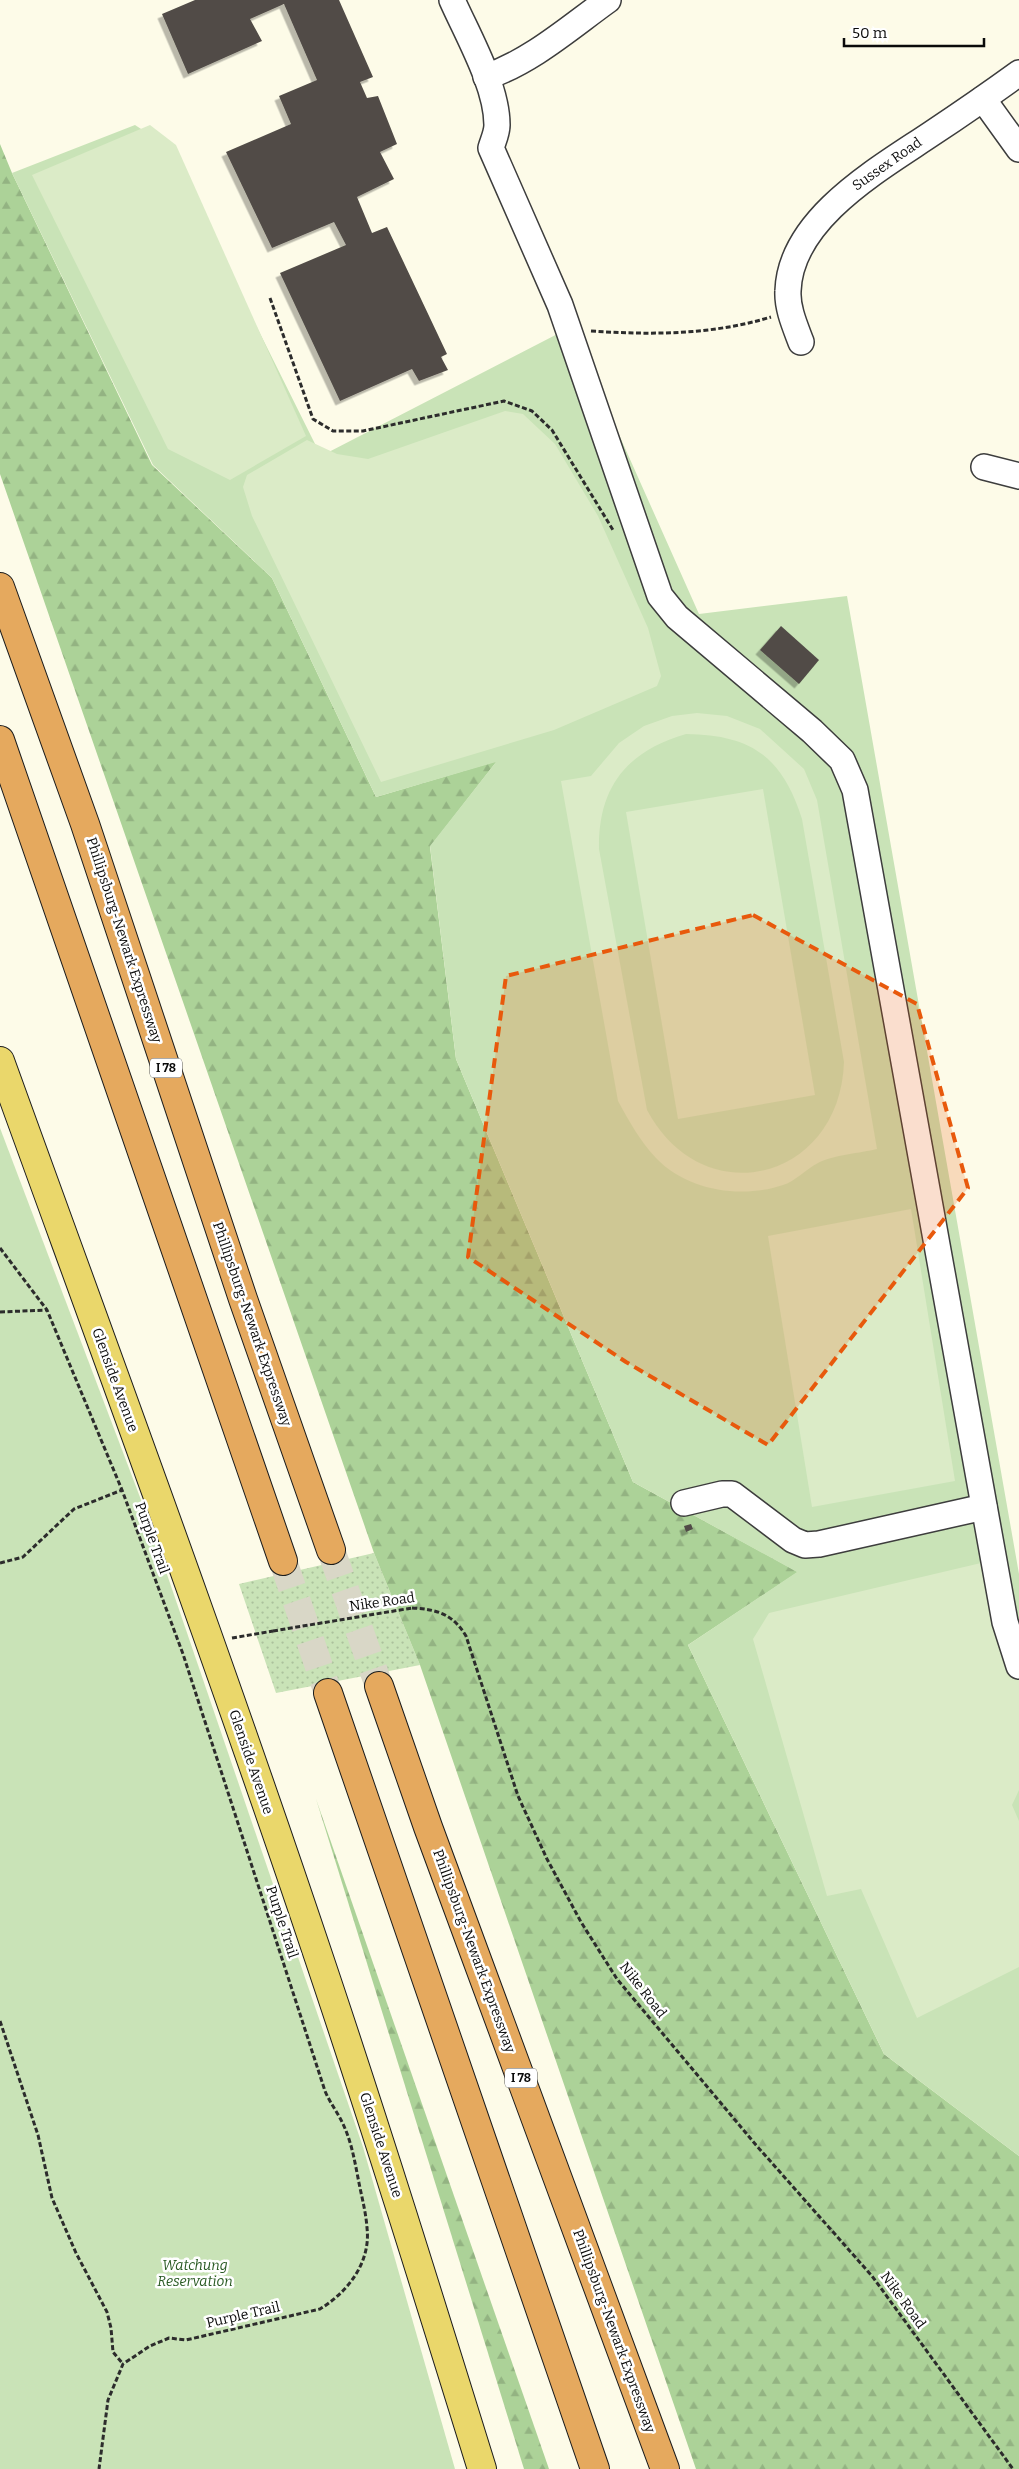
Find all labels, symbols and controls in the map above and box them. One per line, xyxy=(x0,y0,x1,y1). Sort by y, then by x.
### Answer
scale bar xyxy=(844,15,984,47)
text: 50 m xyxy=(852,24,888,42)
street label: Sussex Road xyxy=(849,134,925,194)
street label: Phillipsburg-Newark Expressway xyxy=(83,835,166,1046)
road number: I 78 xyxy=(150,1058,182,1078)
street label: Phillipsburg-Newark Expressway xyxy=(209,1220,295,1429)
street label: Glenside Avenue xyxy=(88,1326,142,1434)
street label: Purple Trail xyxy=(131,1500,173,1576)
street label: Nike Road xyxy=(348,1589,416,1615)
street label: Glenside Avenue xyxy=(225,1707,277,1817)
street label: Phillipsburg-Newark Expressway xyxy=(429,1847,519,2056)
street label: Purple Trail xyxy=(262,1884,302,1960)
street label: Nike Road xyxy=(616,1959,670,2021)
road number: I 78 xyxy=(505,2068,537,2088)
street label: Glenside Avenue xyxy=(356,2090,406,2200)
street label: Phillipsburg-Newark Expressway xyxy=(569,2227,659,2436)
park label: Watchung Reservation xyxy=(157,2257,233,2290)
street label: Nike Road xyxy=(877,2268,929,2332)
street label: Purple Trail xyxy=(204,2298,282,2332)

